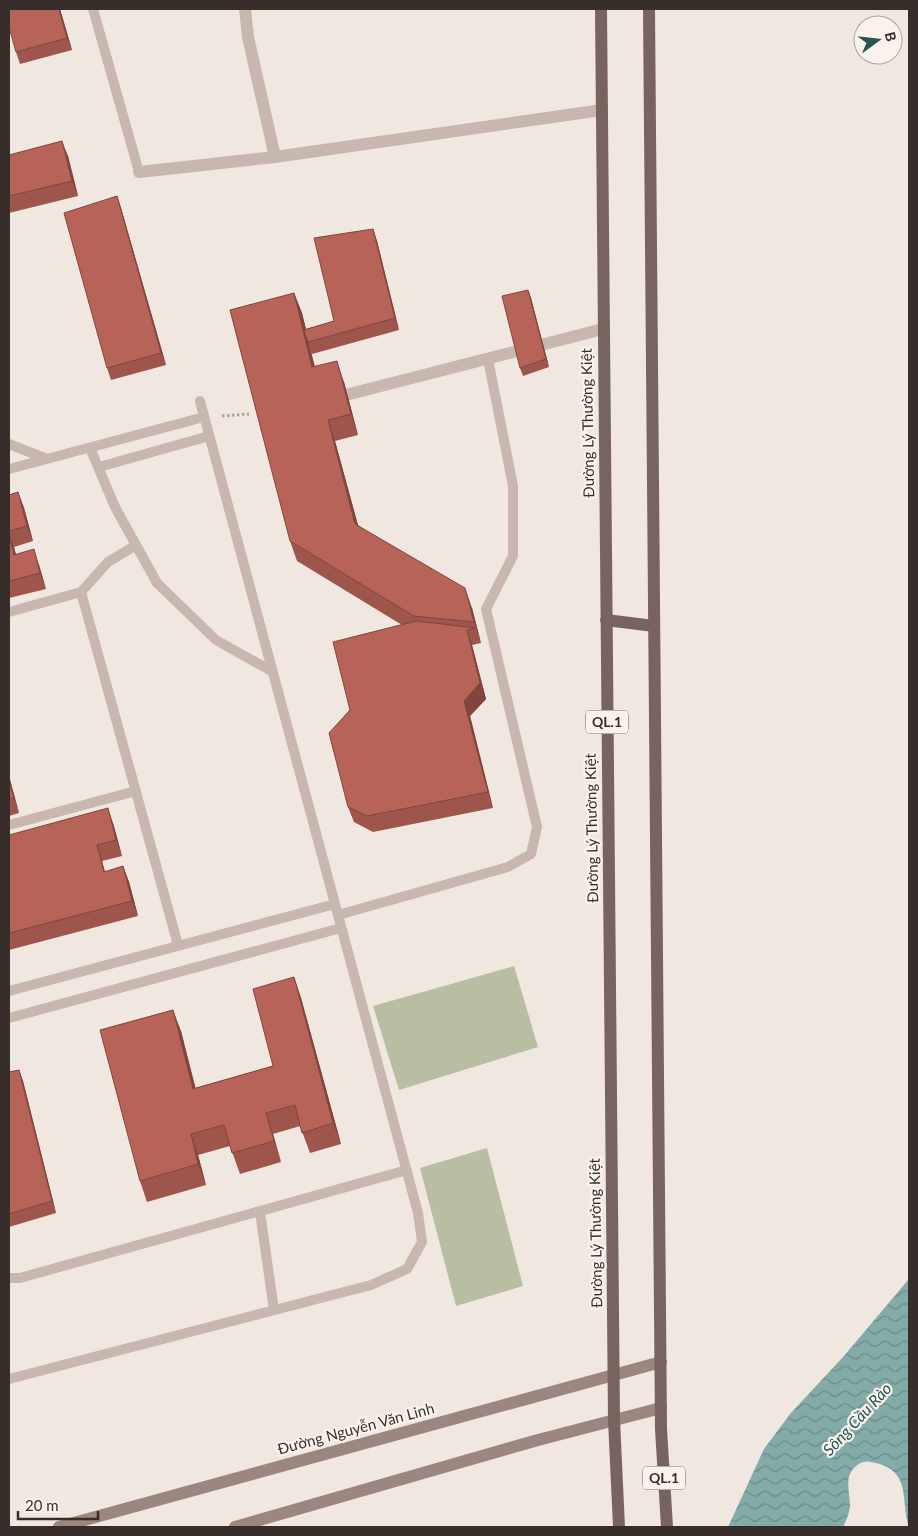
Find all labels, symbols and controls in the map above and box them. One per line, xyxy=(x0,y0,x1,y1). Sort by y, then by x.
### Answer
north arrow xyxy=(853,15,903,65)
text: B xyxy=(882,30,900,43)
street label: Đường Lý Thường Kiệt xyxy=(577,347,597,498)
road number: QL.1 xyxy=(586,710,628,734)
street label: Đường Lý Thường Kiệt xyxy=(581,752,601,903)
street label: Đường Lý Thường Kiệt xyxy=(585,1157,605,1308)
water label: Sông Cầu Rào xyxy=(818,1379,895,1459)
street label: Đường Nguyễn Văn Linh xyxy=(275,1398,436,1458)
road number: QL.1 xyxy=(643,1466,685,1490)
scale bar xyxy=(18,1488,98,1520)
text: 20 m xyxy=(25,1496,59,1514)

